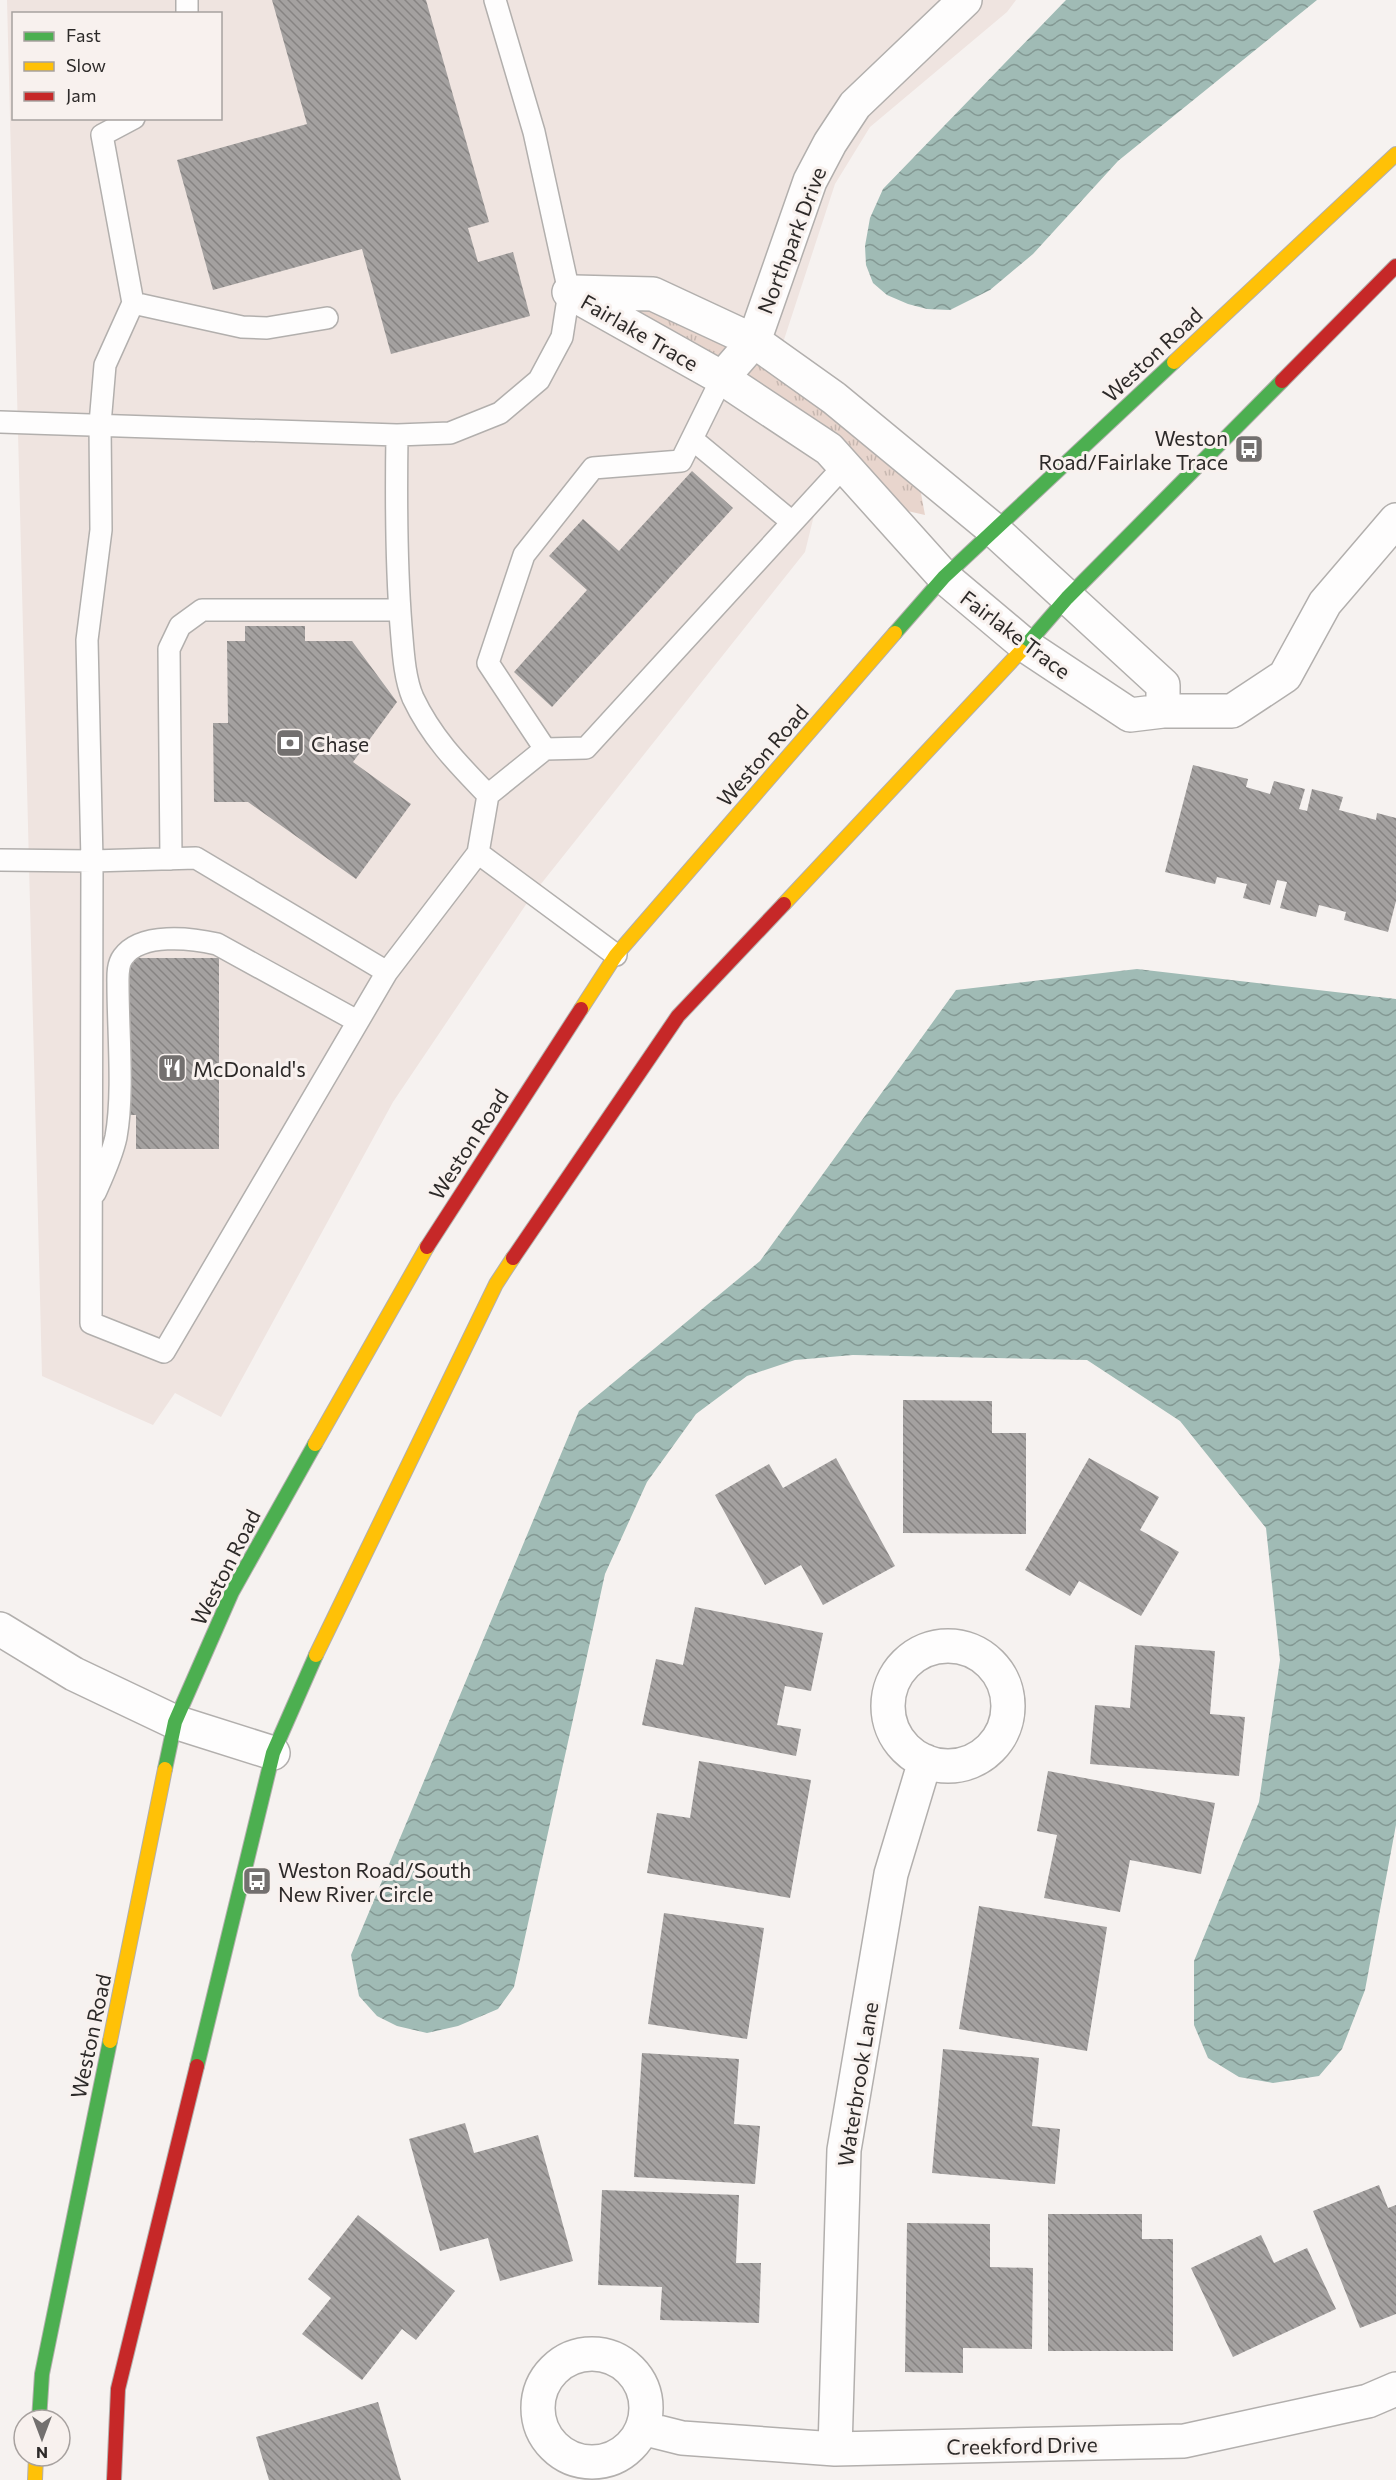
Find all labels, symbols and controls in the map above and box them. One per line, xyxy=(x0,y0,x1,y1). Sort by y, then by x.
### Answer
legend xyxy=(12,12,222,120)
text: Fast xyxy=(66,24,101,46)
text: Slow xyxy=(66,54,106,76)
text: Jam xyxy=(66,84,96,106)
street label: Northpark Drive xyxy=(751,163,831,317)
street label: Fairlake Trace xyxy=(577,288,703,376)
street label: Weston Road xyxy=(1097,302,1207,406)
place label: Weston Road/Fairlake Trace xyxy=(1039,425,1228,474)
bus stop icon: Weston Road/Fairlake Trace xyxy=(1233,433,1265,465)
street label: Fairlake Trace xyxy=(956,585,1076,683)
street label: Weston Road xyxy=(711,699,813,811)
bank icon: Chase xyxy=(274,727,306,759)
place label: Chase xyxy=(311,731,369,756)
restaurant icon: McDonald's xyxy=(156,1052,188,1084)
place label: McDonald's xyxy=(193,1056,306,1081)
street label: Weston Road xyxy=(423,1084,513,1204)
street label: Weston Road xyxy=(185,1505,265,1629)
place label: Weston Road/South New River Circle xyxy=(278,1857,471,1906)
bus stop icon: Weston Road/South New River Circle xyxy=(241,1865,273,1897)
street label: Weston Road xyxy=(65,1971,115,2101)
street label: Waterbrook Lane xyxy=(832,2000,882,2168)
north arrow xyxy=(12,2408,72,2468)
street label: Creekford Drive xyxy=(946,2431,1098,2459)
text: N xyxy=(36,2444,48,2463)

